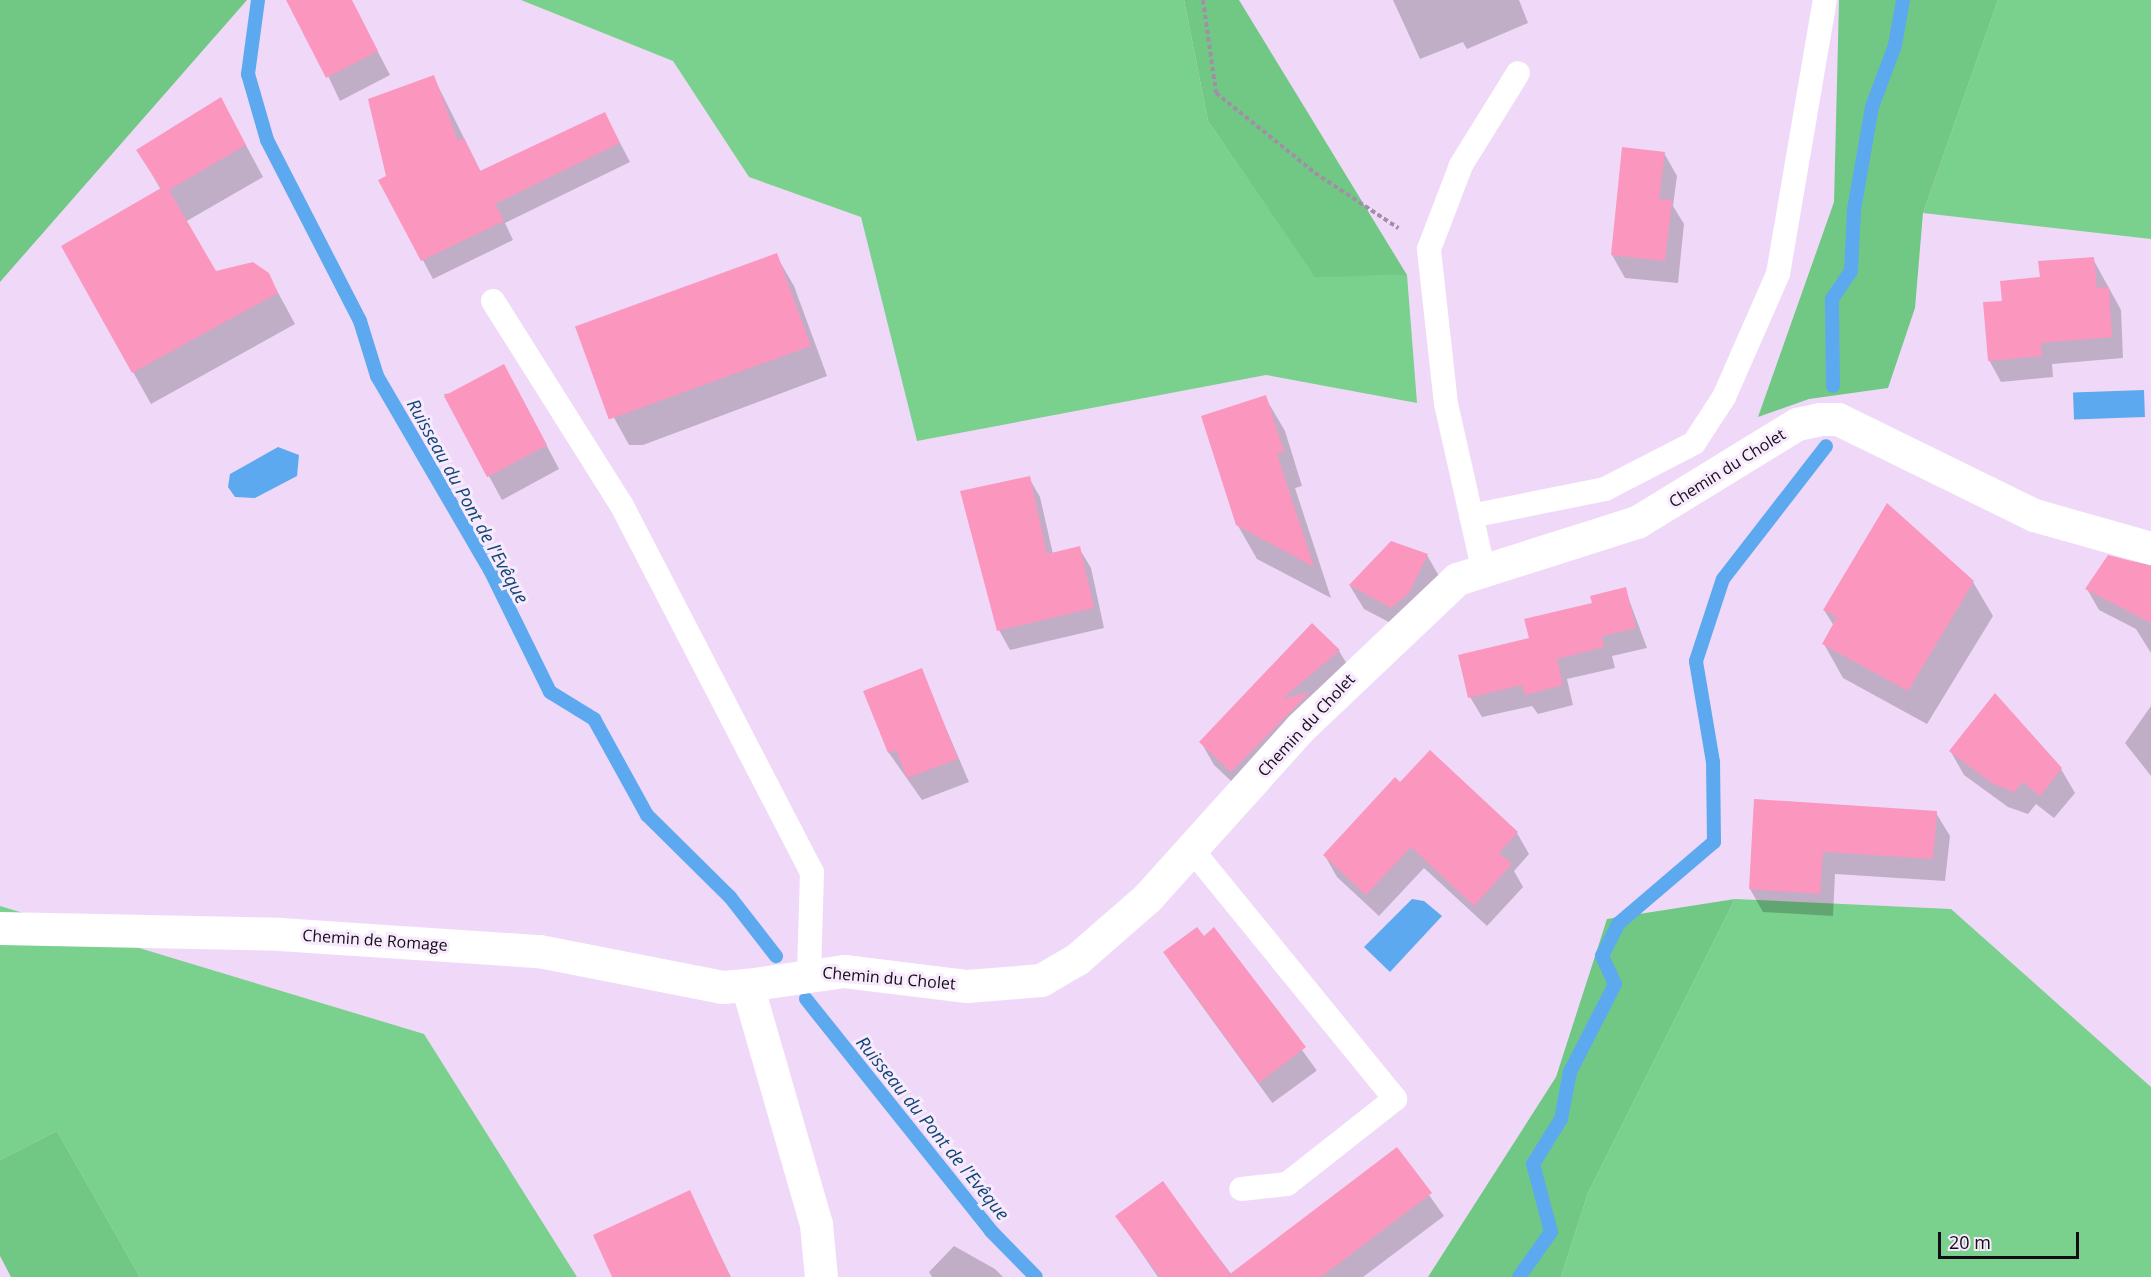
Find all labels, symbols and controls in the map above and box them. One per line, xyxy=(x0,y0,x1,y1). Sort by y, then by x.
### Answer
water label: Ruisseau du Pont de l'Evêque xyxy=(403,395,533,607)
street label: Chemin du Cholet xyxy=(1665,424,1789,512)
street label: Chemin du Cholet xyxy=(1253,670,1359,780)
street label: Chemin de Romage xyxy=(302,925,448,955)
street label: Chemin du Cholet xyxy=(822,963,956,993)
water label: Ruisseau du Pont de l'Evêque xyxy=(852,1032,1014,1224)
scale bar xyxy=(1941,1220,2082,1258)
text: 20 m xyxy=(1949,1230,1991,1254)

